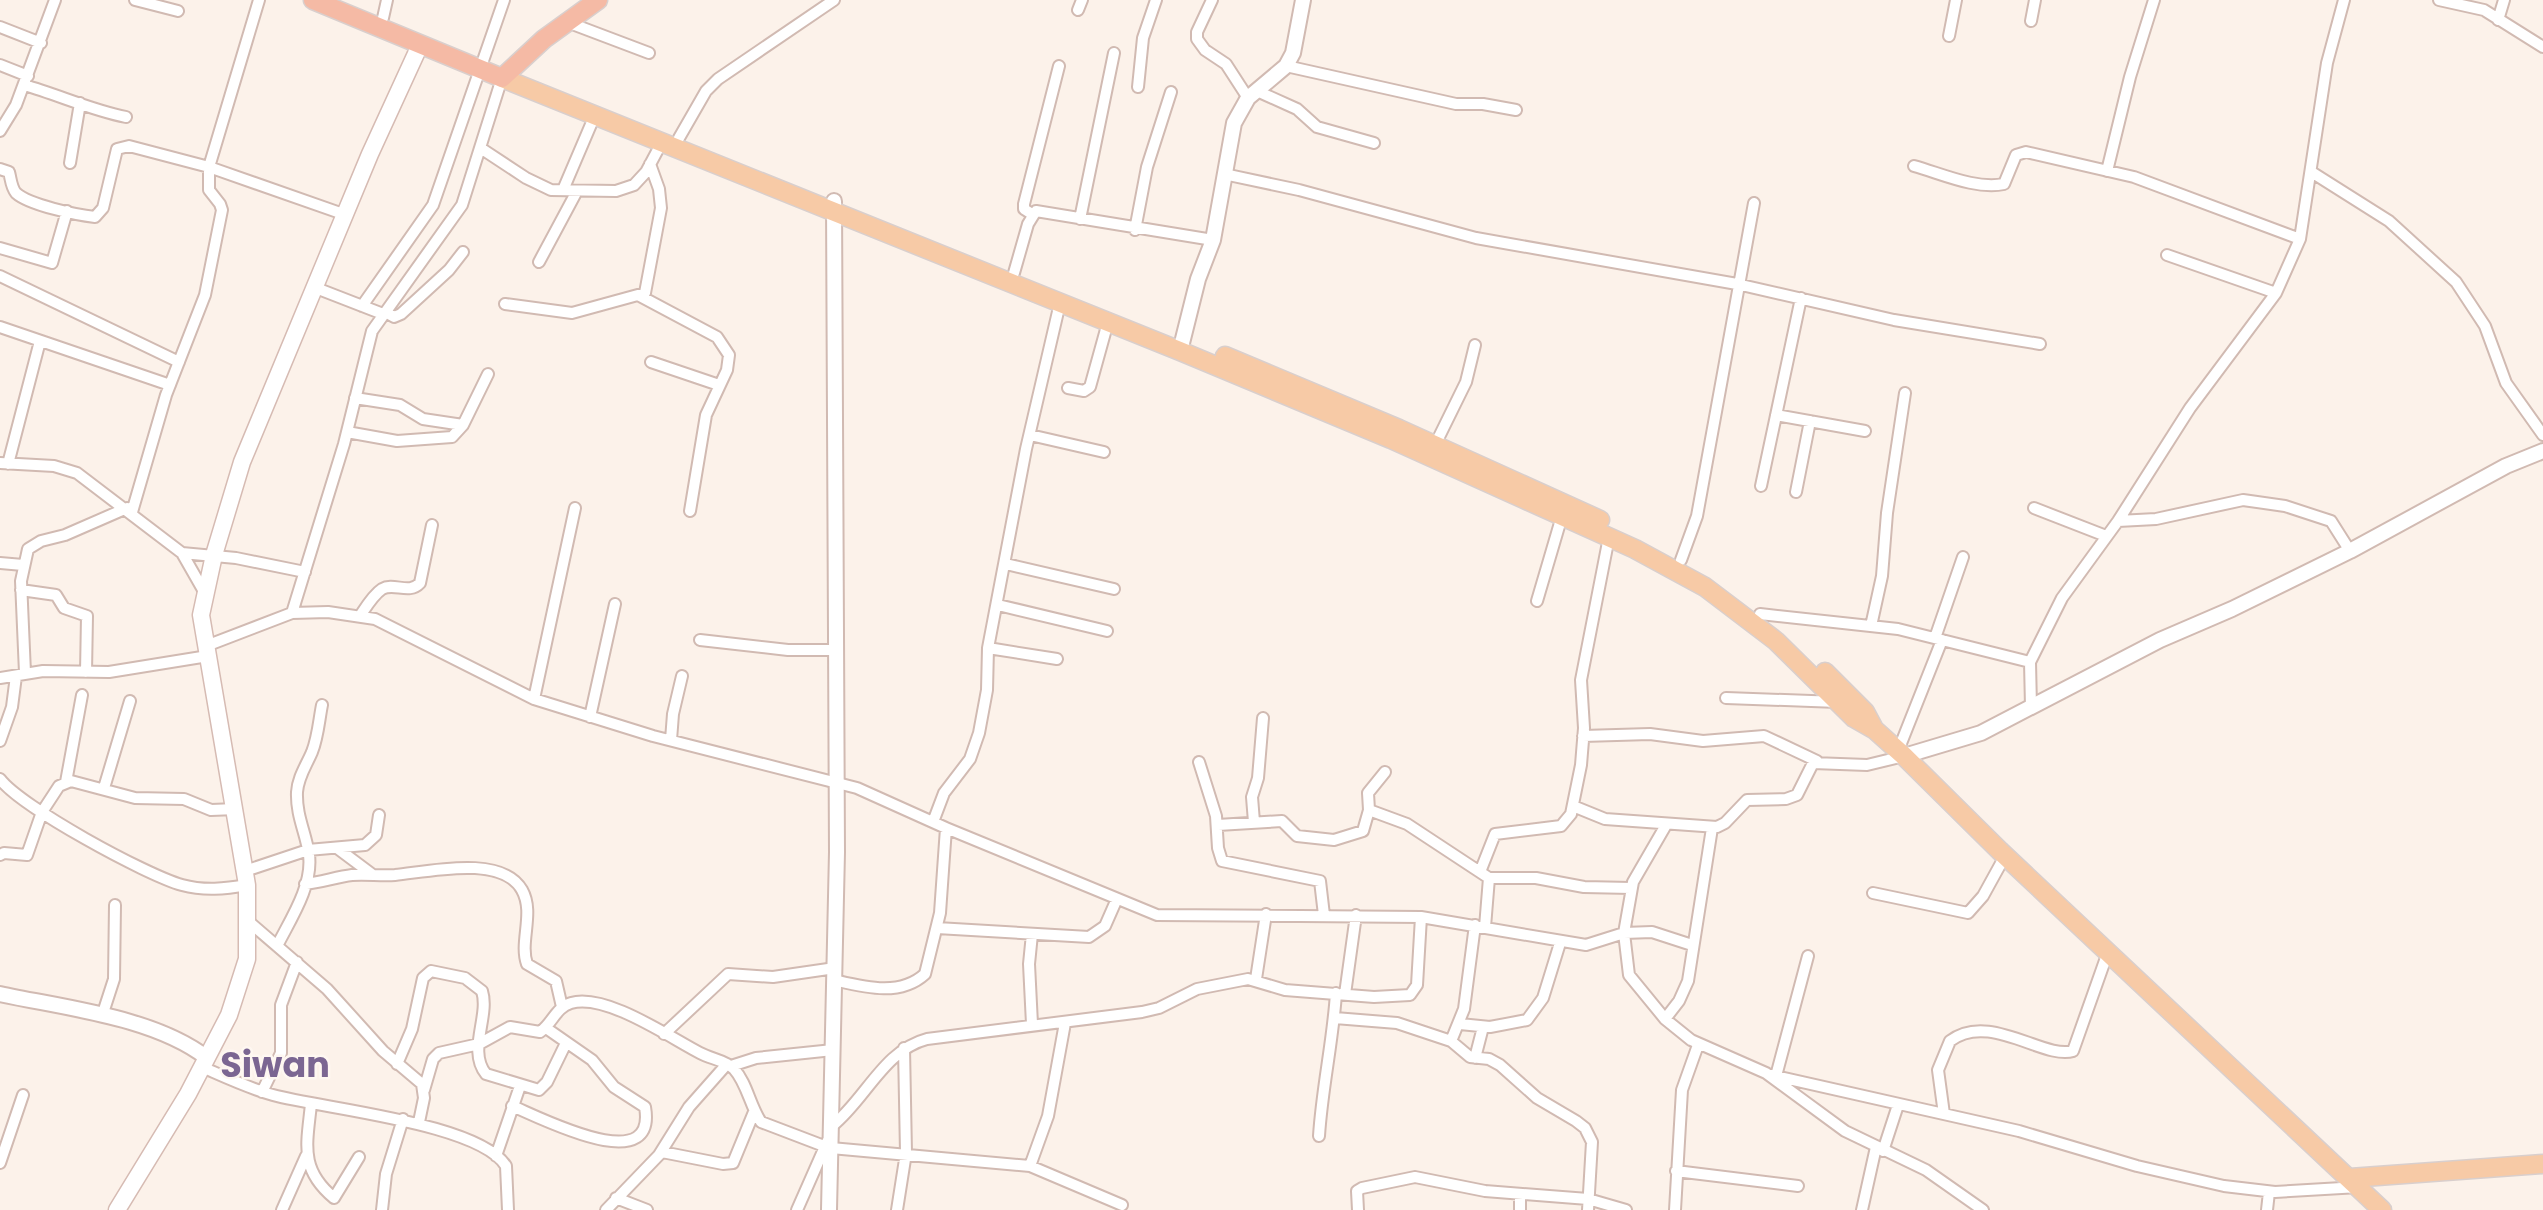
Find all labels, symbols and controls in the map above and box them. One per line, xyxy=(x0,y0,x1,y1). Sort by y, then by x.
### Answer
district label: Siwan xyxy=(220,1040,330,1089)

